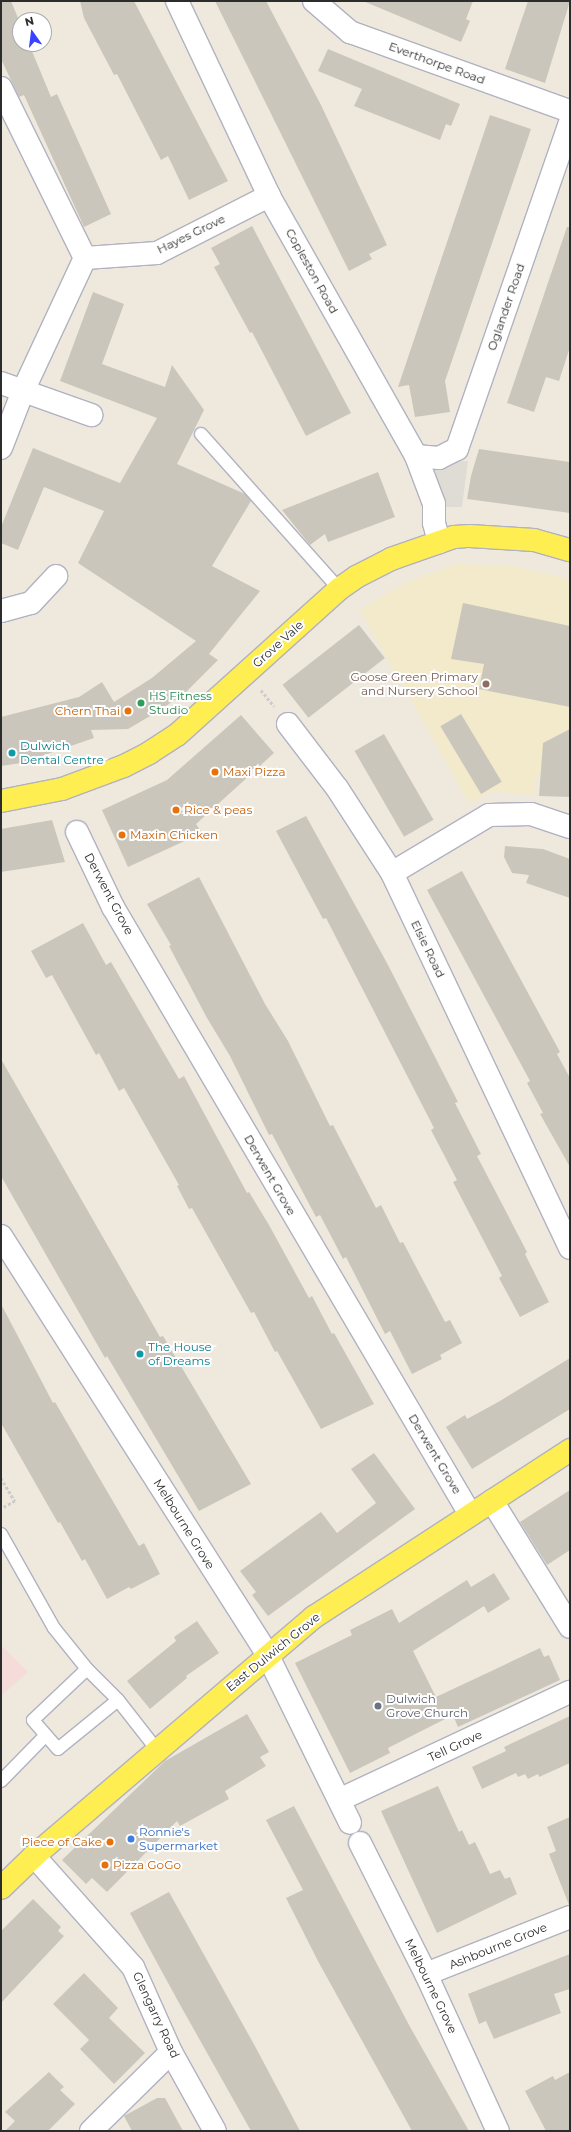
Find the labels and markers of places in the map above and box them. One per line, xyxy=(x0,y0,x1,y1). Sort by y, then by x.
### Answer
place label: Goose Green Primary and Nursery School xyxy=(350,670,478,698)
marker: Goose Green Primary and Nursery School xyxy=(481,679,491,689)
place label: HS Fitness Studio xyxy=(149,689,212,717)
marker: HS Fitness Studio xyxy=(136,698,146,708)
place label: Chern Thai xyxy=(55,704,120,718)
marker: Chern Thai xyxy=(123,706,133,716)
place label: Dulwich Dental Centre xyxy=(20,739,104,767)
marker: Dulwich Dental Centre xyxy=(7,748,17,758)
place label: Maxi Pizza xyxy=(223,765,286,779)
marker: Maxi Pizza xyxy=(210,767,220,777)
place label: Rice & peas xyxy=(184,803,252,817)
marker: Rice & peas xyxy=(171,805,181,815)
place label: Maxin Chicken xyxy=(130,828,218,842)
marker: Maxin Chicken xyxy=(117,830,127,840)
place label: The House of Dreams xyxy=(148,1340,212,1368)
marker: The House of Dreams xyxy=(135,1349,145,1359)
place label: Dulwich Grove Church xyxy=(386,1692,468,1720)
marker: Dulwich Grove Church xyxy=(373,1701,383,1711)
place label: Ronnie's Supermarket xyxy=(139,1825,218,1853)
marker: Ronnie's Supermarket xyxy=(126,1834,136,1844)
place label: Piece of Cake xyxy=(21,1835,102,1849)
marker: Piece of Cake xyxy=(105,1837,115,1847)
place label: Pizza GoGo xyxy=(113,1858,181,1872)
marker: Pizza GoGo xyxy=(100,1860,110,1870)

